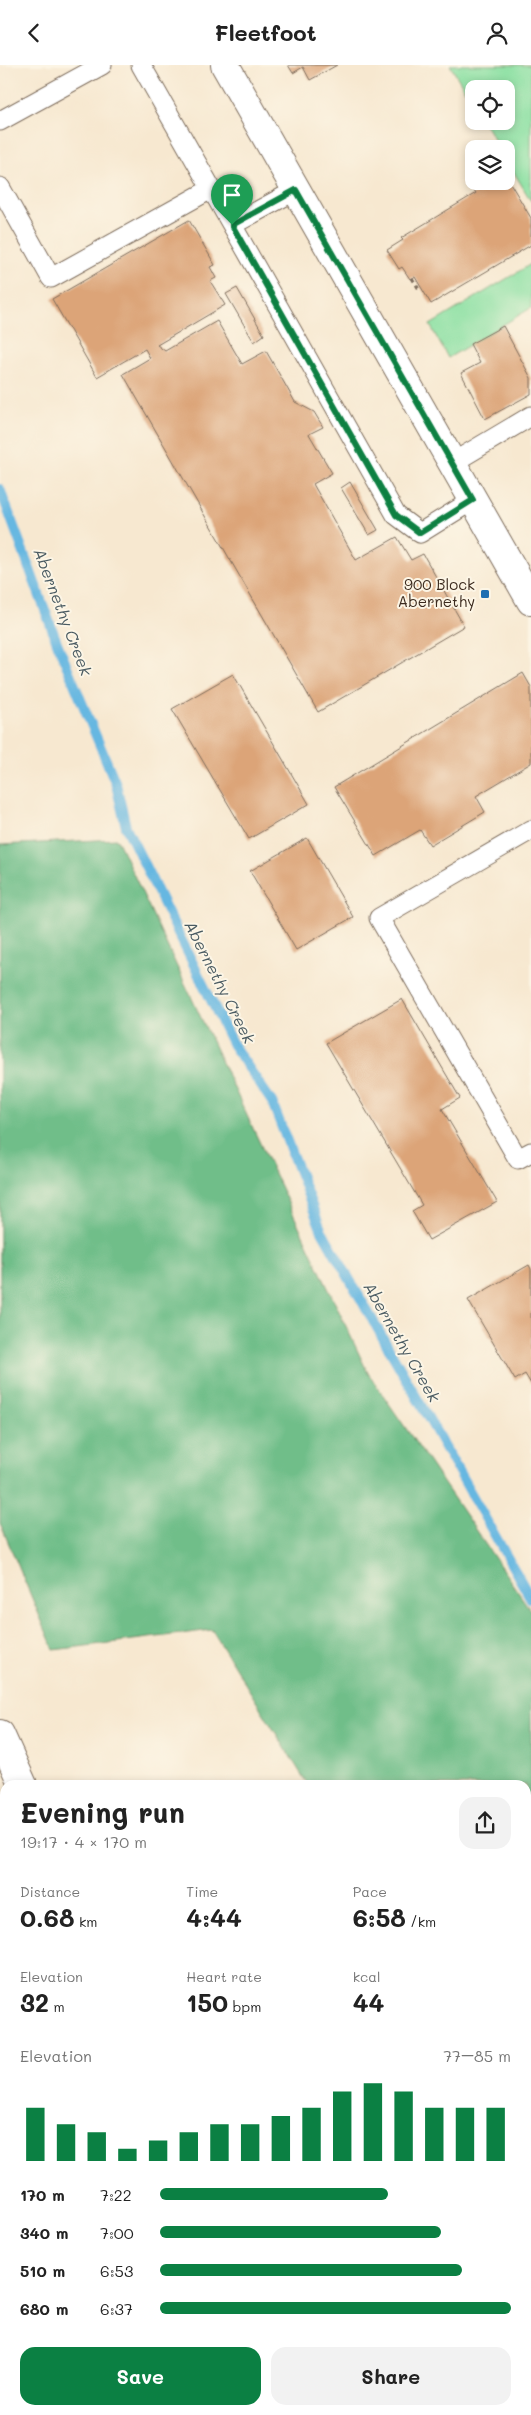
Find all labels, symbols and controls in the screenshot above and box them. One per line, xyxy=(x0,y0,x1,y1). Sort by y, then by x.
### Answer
text: Fleetfoot xyxy=(215,18,316,47)
icon: back xyxy=(20,19,48,47)
icon: person xyxy=(483,19,511,47)
map controls xyxy=(465,80,515,190)
button: locate xyxy=(465,80,515,130)
button: layers xyxy=(465,140,515,190)
pin xyxy=(211,174,253,225)
icon: arrive xyxy=(218,181,246,209)
water label: Abernethy Creek xyxy=(29,545,98,679)
place label: 900 Block Abernethy xyxy=(398,574,475,611)
marker: 900 Block Abernethy xyxy=(479,588,491,600)
water label: Abernethy Creek xyxy=(180,917,261,1047)
water label: Abernethy Creek xyxy=(360,1278,446,1406)
text: Evening run xyxy=(20,1794,185,1830)
button: share xyxy=(459,1797,511,1849)
text: 19:17 · 4 × 170 m xyxy=(20,1831,147,1852)
text: Distance xyxy=(20,1882,80,1901)
text: Time xyxy=(186,1882,218,1901)
text: Pace xyxy=(353,1882,387,1901)
text: 0.68 xyxy=(20,1901,74,1933)
text: 4:44 xyxy=(186,1901,242,1933)
text: 6:58 xyxy=(353,1901,406,1933)
text: km xyxy=(74,1912,97,1931)
text: /km xyxy=(406,1912,436,1931)
text: Elevation xyxy=(20,1967,83,1986)
text: Heart rate xyxy=(186,1967,262,1986)
text: kcal xyxy=(353,1967,381,1986)
text: 32 xyxy=(20,1986,49,2018)
text: 150 xyxy=(186,1986,228,2018)
text: 44 xyxy=(353,1986,384,2018)
text: m xyxy=(49,1997,65,2016)
text: bpm xyxy=(228,1997,261,2016)
text: Elevation xyxy=(20,2045,92,2066)
text: 77–85 m xyxy=(443,2045,511,2066)
text: 170 m xyxy=(20,2184,65,2205)
text: 7:22 xyxy=(100,2184,132,2205)
text: 340 m xyxy=(20,2222,69,2243)
text: 7:00 xyxy=(100,2222,134,2243)
text: 510 m xyxy=(20,2260,65,2281)
text: 6:53 xyxy=(100,2260,133,2281)
text: 680 m xyxy=(20,2298,68,2319)
text: 6:37 xyxy=(100,2298,133,2319)
button: Save xyxy=(20,2347,261,2405)
button: Share xyxy=(271,2347,511,2405)

